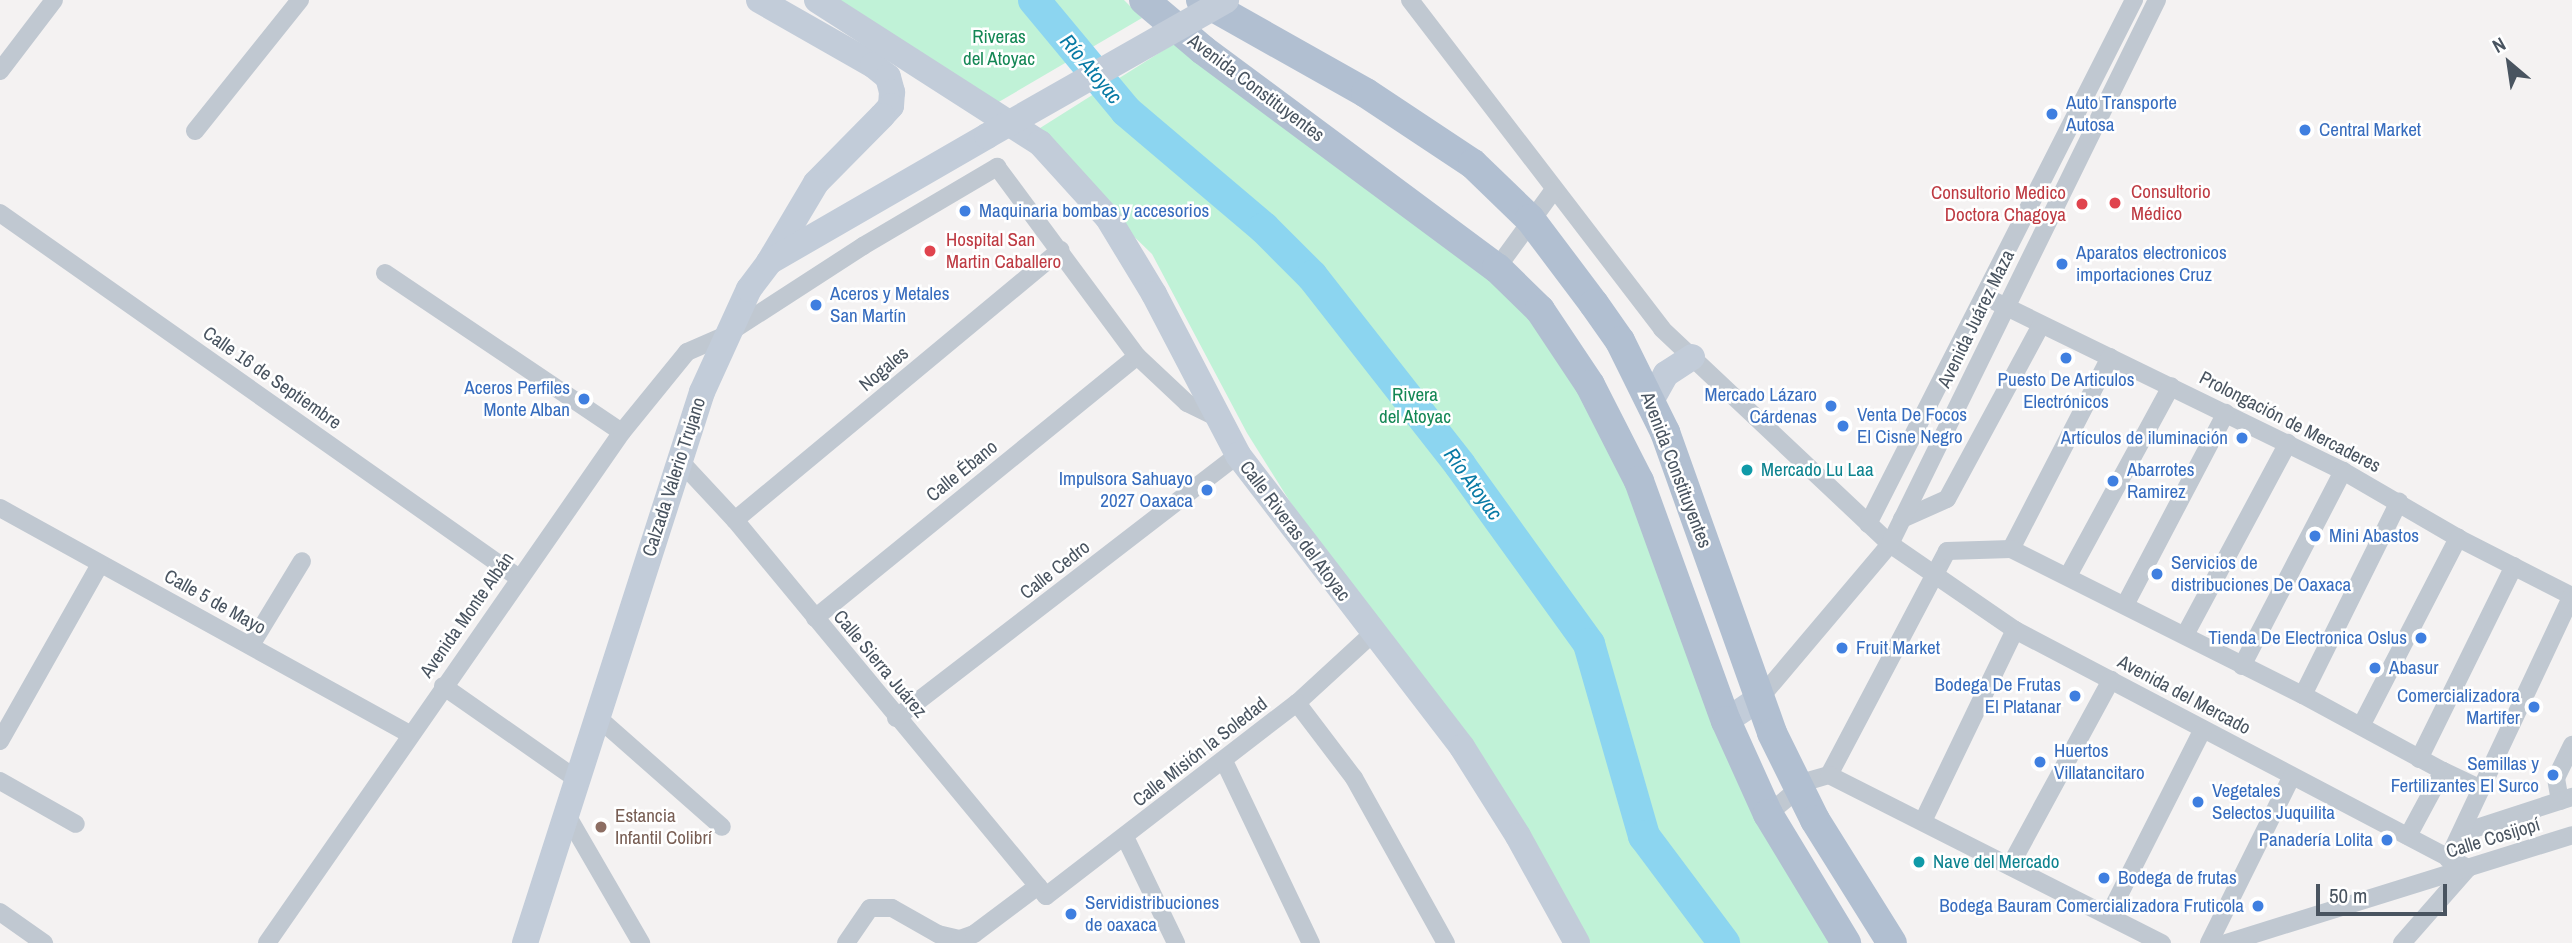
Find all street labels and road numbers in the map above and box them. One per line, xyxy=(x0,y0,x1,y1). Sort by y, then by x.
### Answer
street label: Avenida Constituyentes xyxy=(1183,29,1329,147)
street label: Avenida Juárez Maza xyxy=(1933,246,2019,392)
street label: Calle 16 de Septiembre xyxy=(198,322,346,434)
street label: Nogales xyxy=(855,342,913,396)
street label: Prolongación de Mercaderes xyxy=(2196,366,2384,478)
street label: Avenida Constituyentes xyxy=(1636,389,1716,551)
street label: Calzada Valerio Trujano xyxy=(637,394,711,560)
street label: Calle Ébano xyxy=(922,435,1002,507)
street label: Calle Riveras del Atoyac xyxy=(1235,456,1355,606)
street label: Calle Cedro xyxy=(1016,536,1094,604)
street label: Avenida Monte Albán xyxy=(415,548,519,682)
street label: Calle 5 de Mayo xyxy=(160,565,270,639)
street label: Calle Sierra Juárez xyxy=(828,606,932,722)
street label: Avenida del Mercado xyxy=(2114,650,2254,740)
street label: Calle Misión la Soledad xyxy=(1128,692,1272,812)
street label: Calle Cosijopí xyxy=(2443,813,2543,863)

